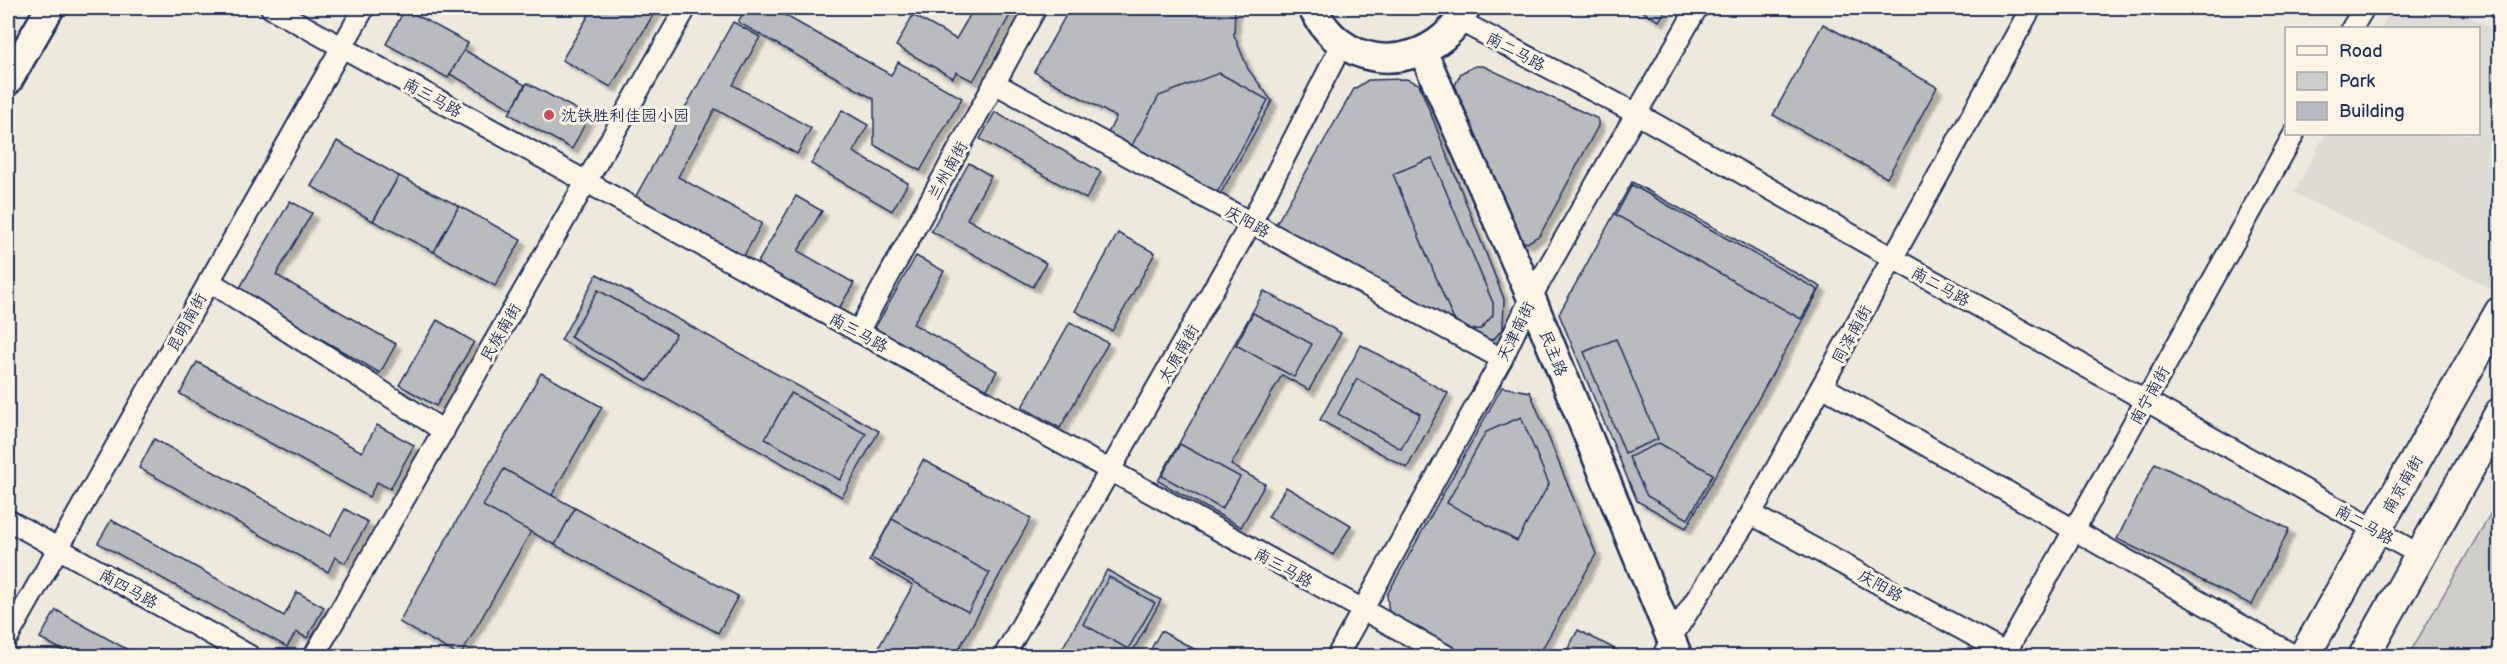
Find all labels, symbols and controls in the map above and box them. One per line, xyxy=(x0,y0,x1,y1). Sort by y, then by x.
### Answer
legend xyxy=(2285,27,2480,135)
street label: 南二马路 xyxy=(1483,29,1548,76)
text: Road xyxy=(2339,41,2383,62)
text: Park xyxy=(2339,71,2375,92)
street label: 南三马路 xyxy=(400,74,465,122)
text: Building xyxy=(2339,101,2405,122)
place label: 沈铁胜利佳园小园 xyxy=(561,107,689,126)
marker: 沈铁胜利佳园小园 xyxy=(542,108,556,122)
street label: 兰州南街 xyxy=(924,138,972,203)
street label: 庆阳路 xyxy=(1222,202,1273,242)
street label: 南二马路 xyxy=(1908,263,1973,311)
street label: 昆明南街 xyxy=(163,290,211,355)
street label: 天津南街 xyxy=(1494,299,1539,365)
street label: 民族南街 xyxy=(477,300,526,365)
street label: 同泽南街 xyxy=(1828,302,1876,367)
street label: 南三马路 xyxy=(826,309,891,357)
street label: 太原南街 xyxy=(1155,321,1204,386)
street label: 民主路 xyxy=(1535,328,1570,379)
street label: 南宁南街 xyxy=(2126,363,2174,428)
street label: 南京南街 xyxy=(2379,452,2428,517)
street label: 南二马路 xyxy=(2332,501,2397,549)
street label: 南三马路 xyxy=(1251,544,1316,592)
street label: 南四马路 xyxy=(96,565,161,613)
street label: 庆阳路 xyxy=(1855,566,1906,606)

